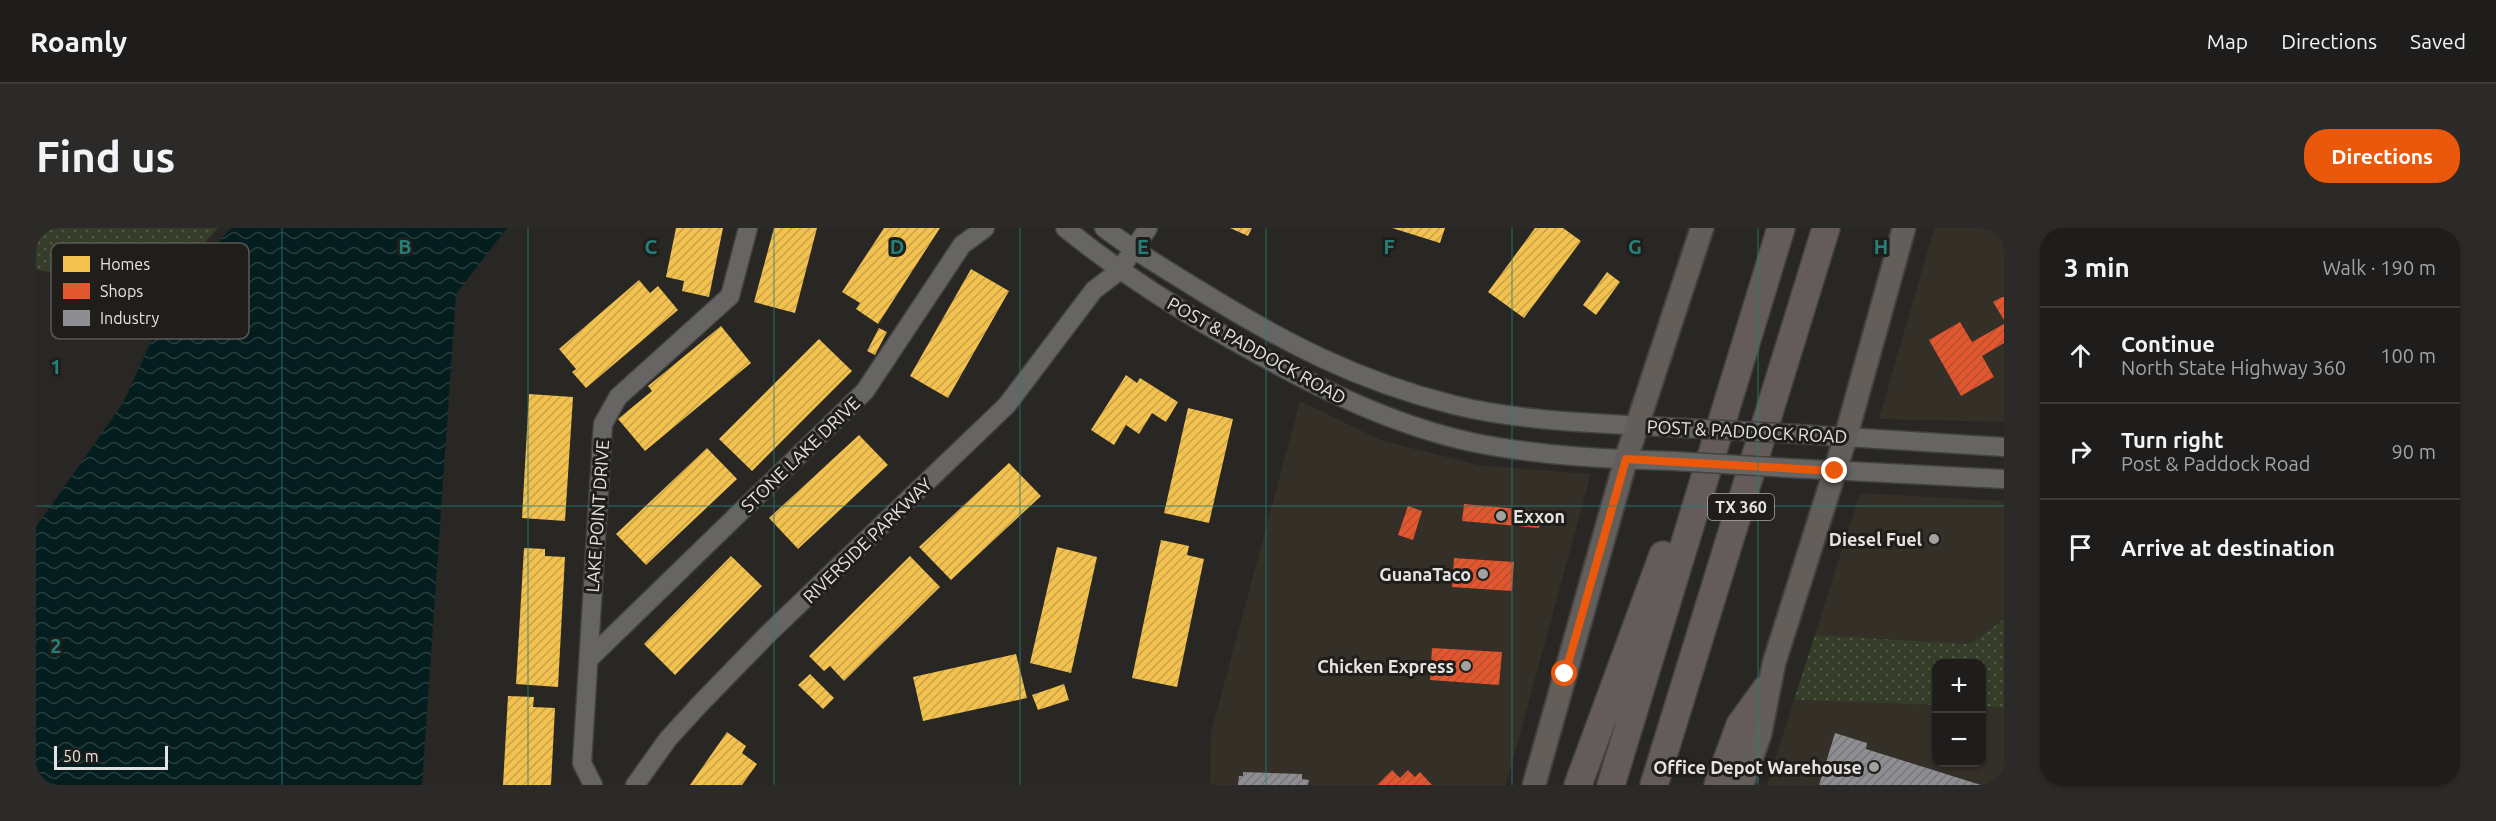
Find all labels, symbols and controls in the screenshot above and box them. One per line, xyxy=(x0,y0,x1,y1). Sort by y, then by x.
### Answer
text: Roamly xyxy=(30,26,127,57)
text: Map xyxy=(2207,29,2248,53)
text: Directions xyxy=(2281,29,2377,53)
text: Saved xyxy=(2410,29,2466,53)
button: Directions xyxy=(2304,129,2460,183)
text: Find us xyxy=(36,133,175,180)
text: B xyxy=(398,235,412,258)
text: C xyxy=(645,235,658,258)
text: D xyxy=(890,235,904,258)
text: E xyxy=(1137,235,1149,258)
text: F xyxy=(1383,235,1395,258)
text: G xyxy=(1628,235,1642,258)
text: H xyxy=(1874,235,1888,258)
legend xyxy=(51,243,249,339)
text: 3 min xyxy=(2064,253,2130,282)
text: Homes xyxy=(100,255,150,273)
text: Walk · 190 m xyxy=(2323,256,2436,279)
text: Shops xyxy=(100,282,143,300)
street label: POST & PADDOCK ROAD xyxy=(1164,293,1350,407)
text: Industry xyxy=(100,309,159,327)
text: Continue xyxy=(2121,331,2215,356)
icon: ahead xyxy=(2064,339,2097,372)
text: 100 m xyxy=(2380,344,2436,367)
text: 1 xyxy=(50,355,62,378)
text: North State Highway 360 xyxy=(2121,356,2346,379)
street label: STONE LAKE DRIVE xyxy=(737,392,863,516)
street label: POST & PADDOCK ROAD xyxy=(1646,416,1848,446)
text: Turn right xyxy=(2121,427,2223,452)
icon: right xyxy=(2064,435,2097,468)
street label: LAKE POINT DRIVE xyxy=(582,439,612,593)
text: 90 m xyxy=(2392,440,2436,463)
text: Post & Paddock Road xyxy=(2121,452,2310,475)
route end xyxy=(1821,457,1847,483)
street label: RIVERSIDE PARKWAY xyxy=(799,473,936,607)
road number: TX 360 xyxy=(1708,494,1774,520)
place label: Exxon xyxy=(1513,506,1565,526)
marker: Exxon xyxy=(1494,509,1508,523)
place label: Diesel Fuel xyxy=(1829,529,1923,549)
icon: arrive xyxy=(2064,531,2097,564)
marker: Diesel Fuel xyxy=(1927,532,1941,546)
text: Arrive at destination xyxy=(2121,535,2335,560)
place label: GuanaTaco xyxy=(1379,564,1471,584)
marker: GuanaTaco xyxy=(1476,567,1490,581)
text: 2 xyxy=(50,634,62,657)
place label: Chicken Express xyxy=(1317,656,1454,676)
marker: Chicken Express xyxy=(1459,659,1473,673)
map controls xyxy=(1932,659,1986,767)
button: + xyxy=(1932,659,1986,713)
route start xyxy=(1551,660,1577,686)
button: − xyxy=(1932,713,1986,767)
scale bar xyxy=(54,743,168,770)
text: 50 m xyxy=(63,747,99,765)
place label: Office Depot Warehouse xyxy=(1653,757,1862,777)
marker: Office Depot Warehouse xyxy=(1867,760,1881,774)

